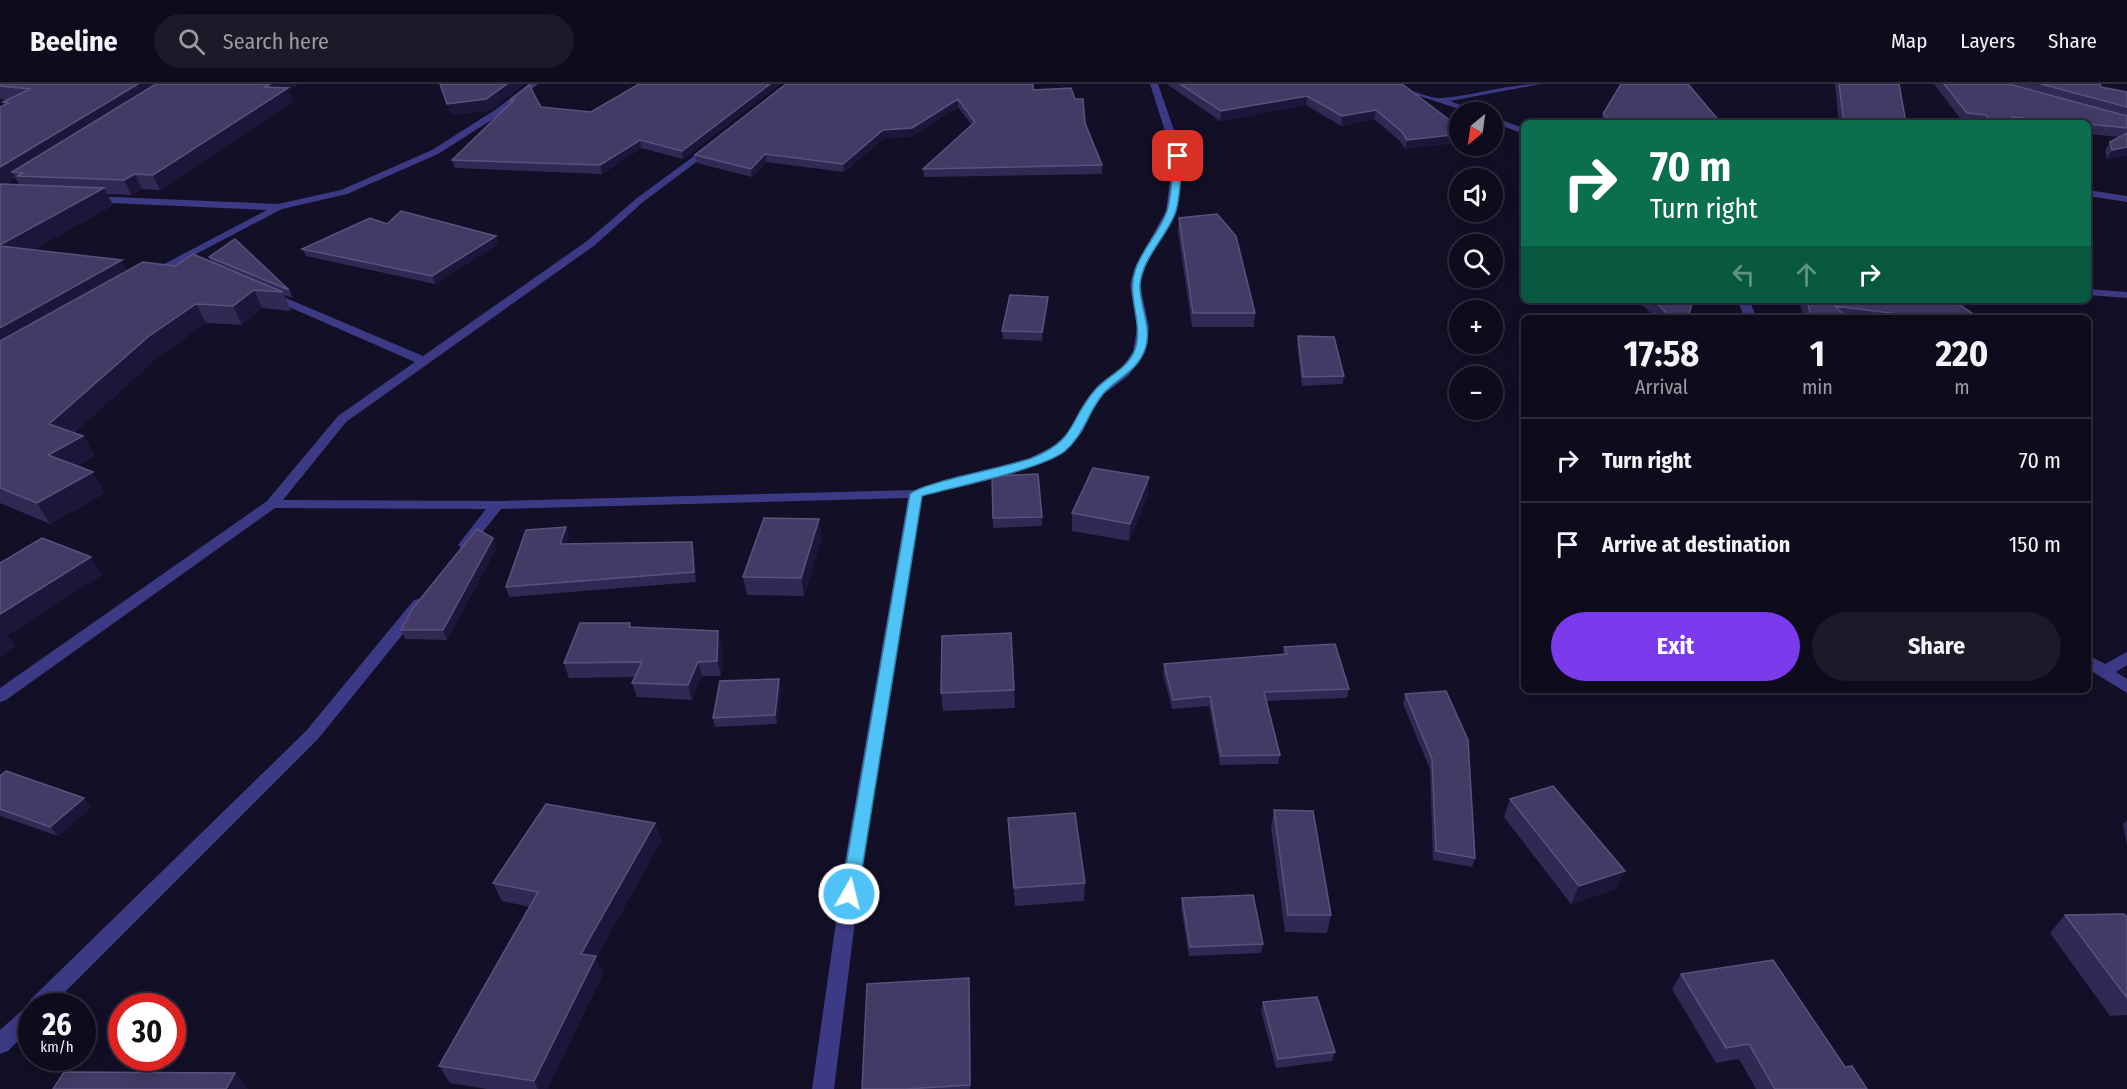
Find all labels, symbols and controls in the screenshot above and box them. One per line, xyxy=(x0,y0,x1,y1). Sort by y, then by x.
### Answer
search box xyxy=(154,14,574,68)
text: Beeline xyxy=(30,25,118,58)
icon: search xyxy=(175,25,208,58)
text: Search here xyxy=(223,28,329,55)
text: Map xyxy=(1891,28,1927,54)
text: Layers xyxy=(1960,28,2015,54)
text: Share xyxy=(2048,28,2097,54)
north arrow xyxy=(1449,102,1503,156)
map controls xyxy=(1449,102,1503,420)
pin xyxy=(1152,130,1203,181)
icon: arrive xyxy=(1161,139,1194,172)
text: 70 m xyxy=(1650,142,1731,192)
icon: right xyxy=(1551,144,1629,222)
button: sound xyxy=(1449,168,1503,222)
text: Turn right xyxy=(1650,193,1758,225)
button: search xyxy=(1449,234,1503,288)
icon: left xyxy=(1727,258,1760,291)
icon: ahead xyxy=(1790,258,1823,291)
icon: right xyxy=(1853,258,1886,291)
button: + xyxy=(1449,300,1503,354)
text: 17:58 xyxy=(1624,332,1699,376)
text: 1 xyxy=(1810,332,1825,376)
text: 220 xyxy=(1935,332,1988,376)
button: − xyxy=(1449,366,1503,420)
text: Arrival xyxy=(1635,375,1688,399)
text: min xyxy=(1802,375,1833,399)
text: m xyxy=(1954,375,1970,399)
icon: right xyxy=(1551,444,1584,477)
text: Turn right xyxy=(1602,447,1691,474)
text: 70 m xyxy=(2019,447,2061,474)
icon: arrive xyxy=(1551,528,1584,561)
text: Arrive at destination xyxy=(1602,531,1790,558)
text: 150 m xyxy=(2009,531,2061,558)
button: Exit xyxy=(1551,612,1800,681)
button: Share xyxy=(1812,612,2061,681)
position arrow xyxy=(817,862,881,926)
speed limit sign: 30 xyxy=(108,993,186,1071)
text: 26 xyxy=(42,1007,72,1043)
text: km/h xyxy=(40,1038,74,1056)

